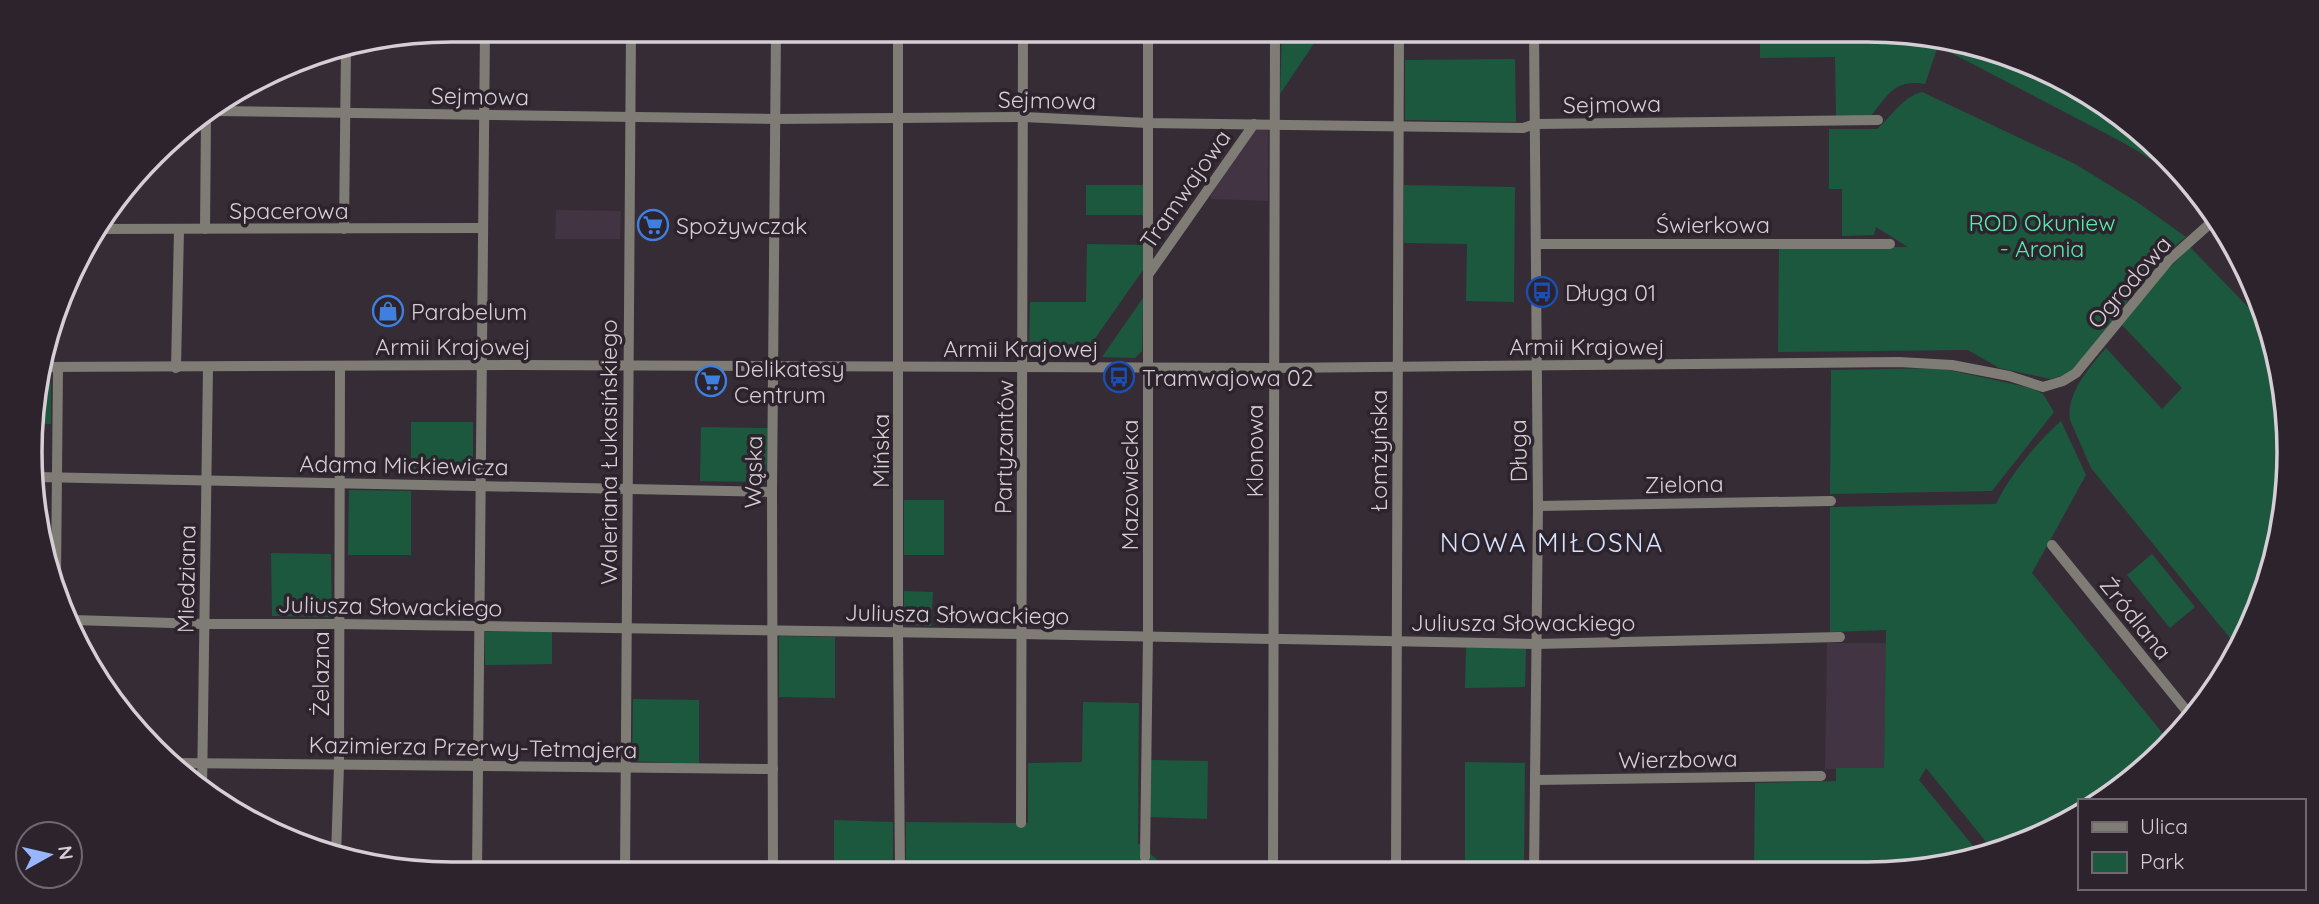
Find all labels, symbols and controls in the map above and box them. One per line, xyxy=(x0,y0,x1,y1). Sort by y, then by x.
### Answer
street label: Sejmowa xyxy=(431,81,529,111)
street label: Sejmowa xyxy=(998,85,1096,115)
street label: Sejmowa xyxy=(1563,89,1661,119)
street label: Tramwajowa xyxy=(1133,124,1237,254)
street label: Spacerowa xyxy=(229,196,349,225)
supermarket icon: Spożywczak xyxy=(636,208,670,242)
park label: ROD Okuniew - Aronia xyxy=(1968,208,2116,263)
street label: Świerkowa xyxy=(1656,210,1770,239)
place label: Spożywczak xyxy=(676,211,807,240)
street label: Ogrodowa xyxy=(2081,230,2177,334)
bus stop icon: Długa 01 xyxy=(1525,275,1559,309)
place label: Długa 01 xyxy=(1565,278,1656,307)
shop icon: Parabelum xyxy=(371,294,405,328)
place label: Parabelum xyxy=(411,297,527,326)
street label: Waleriana Łukasińskiego xyxy=(594,319,623,585)
street label: Armii Krajowej xyxy=(375,332,531,361)
street label: Armii Krajowej xyxy=(1509,332,1665,361)
street label: Armii Krajowej xyxy=(943,334,1099,363)
place label: Delikatesy Centrum xyxy=(734,354,845,409)
bus stop icon: Tramwajowa 02 xyxy=(1102,360,1136,394)
place label: Tramwajowa 02 xyxy=(1142,363,1313,392)
supermarket icon: Delikatesy Centrum xyxy=(694,364,728,398)
street label: Partyzantów xyxy=(988,380,1020,514)
street label: Łomżyńska xyxy=(1364,390,1393,512)
street label: Klonowa xyxy=(1240,405,1269,498)
street label: Mińska xyxy=(866,414,895,488)
street label: Długa xyxy=(1503,419,1533,483)
street label: Mazowiecka xyxy=(1115,420,1144,550)
street label: Wąska xyxy=(738,435,768,509)
street label: Adama Mickiewicza xyxy=(299,449,509,481)
street label: Zielona xyxy=(1644,469,1724,499)
street label: Miedziana xyxy=(171,525,201,633)
district label: NOWA MIŁOSNA xyxy=(1440,526,1664,559)
street label: Źródlana xyxy=(2094,571,2178,665)
street label: Juliusza Słowackiego xyxy=(277,590,503,622)
street label: Juliusza Słowackiego xyxy=(844,598,1070,630)
street label: Juliusza Słowackiego xyxy=(1411,608,1635,637)
street label: Żelazna xyxy=(306,631,335,717)
street label: Kazimierza Przerwy-Tetmajera xyxy=(308,730,638,764)
street label: Wierzbowa xyxy=(1618,743,1738,775)
legend xyxy=(2078,799,2305,890)
text: Ulica xyxy=(2140,813,2188,839)
north arrow xyxy=(14,820,84,890)
text: N xyxy=(53,844,79,861)
text: Park xyxy=(2140,848,2184,874)

